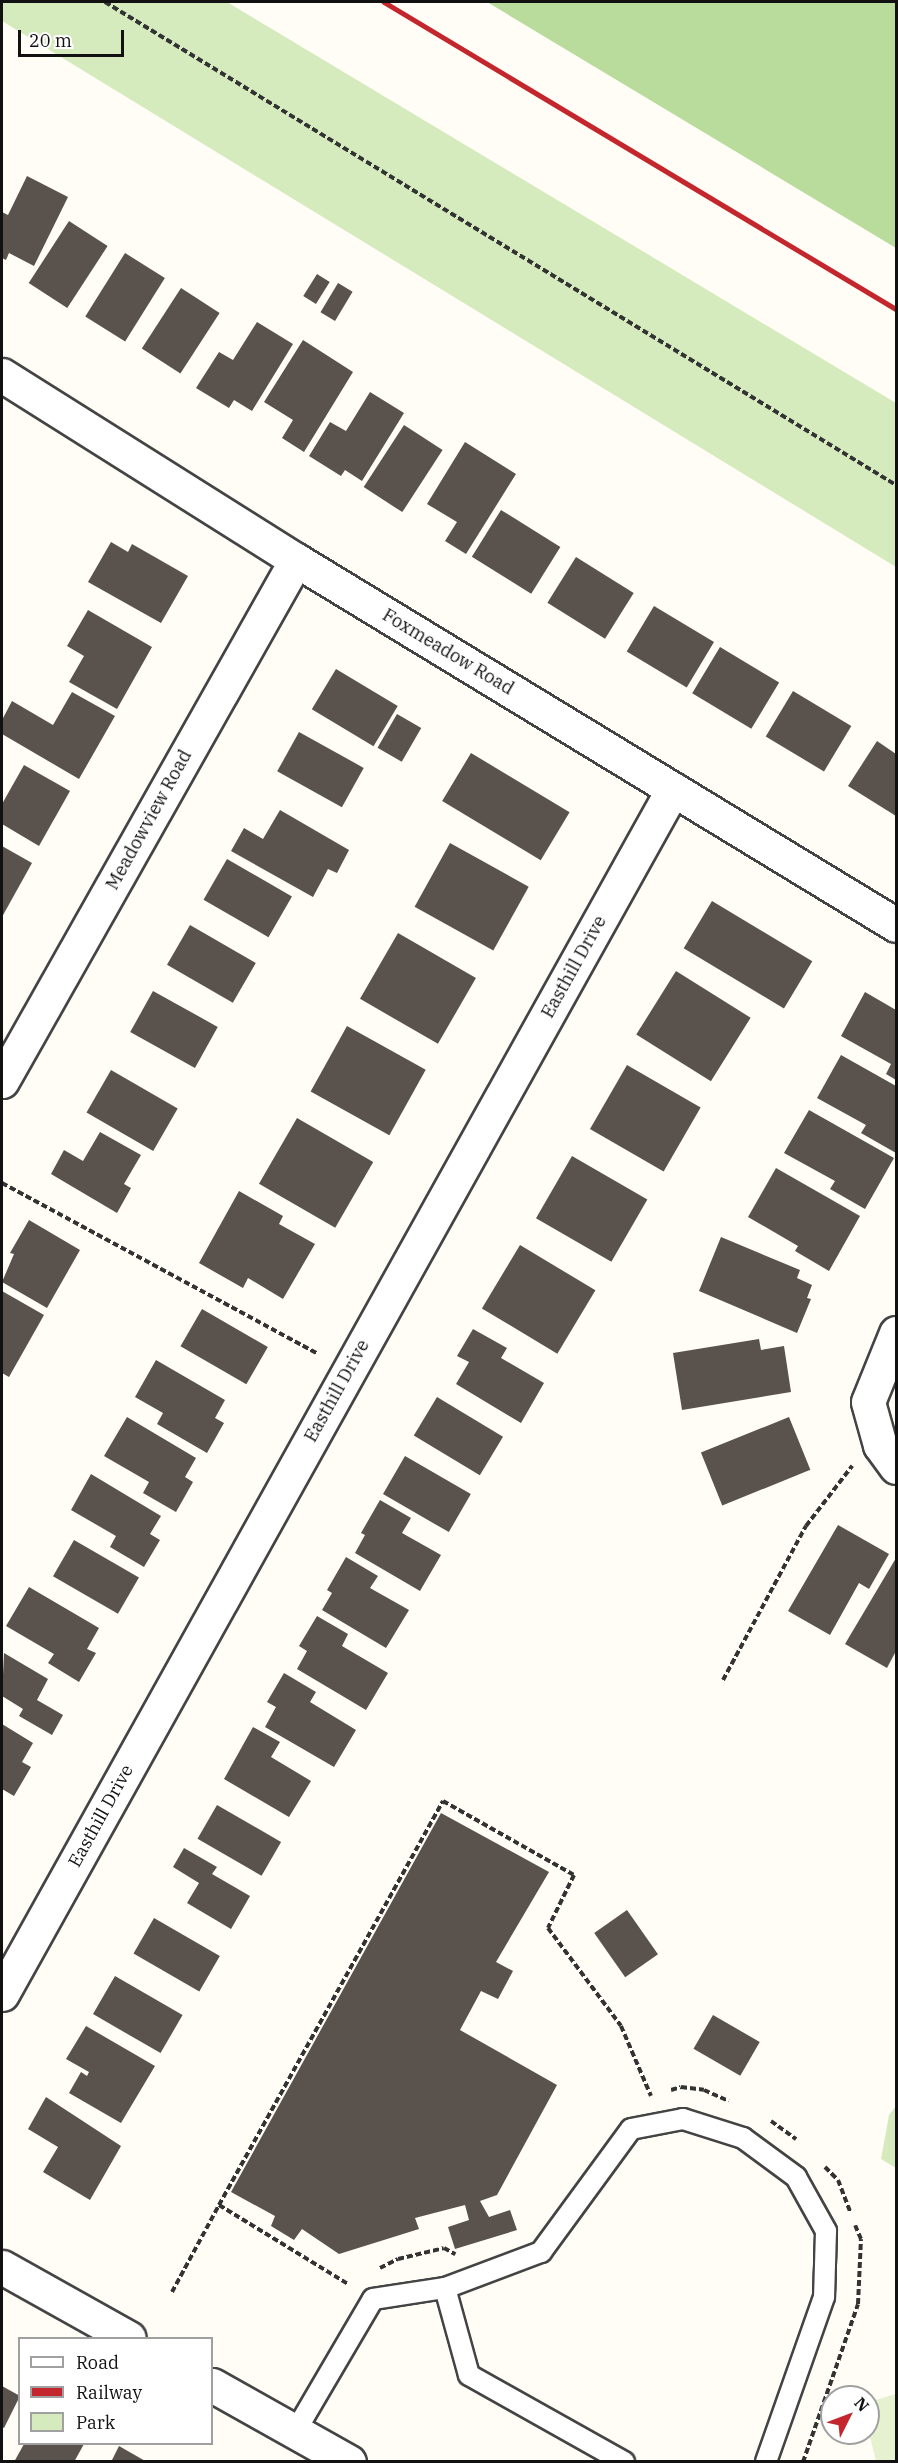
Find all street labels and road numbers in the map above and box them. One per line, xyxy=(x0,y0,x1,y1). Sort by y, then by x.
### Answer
street label: Foxmeadow Road xyxy=(378,604,518,700)
street label: Meadowview Road xyxy=(102,746,196,894)
street label: Easthill Drive xyxy=(537,912,611,1022)
street label: Easthill Drive xyxy=(300,1336,374,1446)
street label: Easthill Drive xyxy=(64,1761,138,1871)

